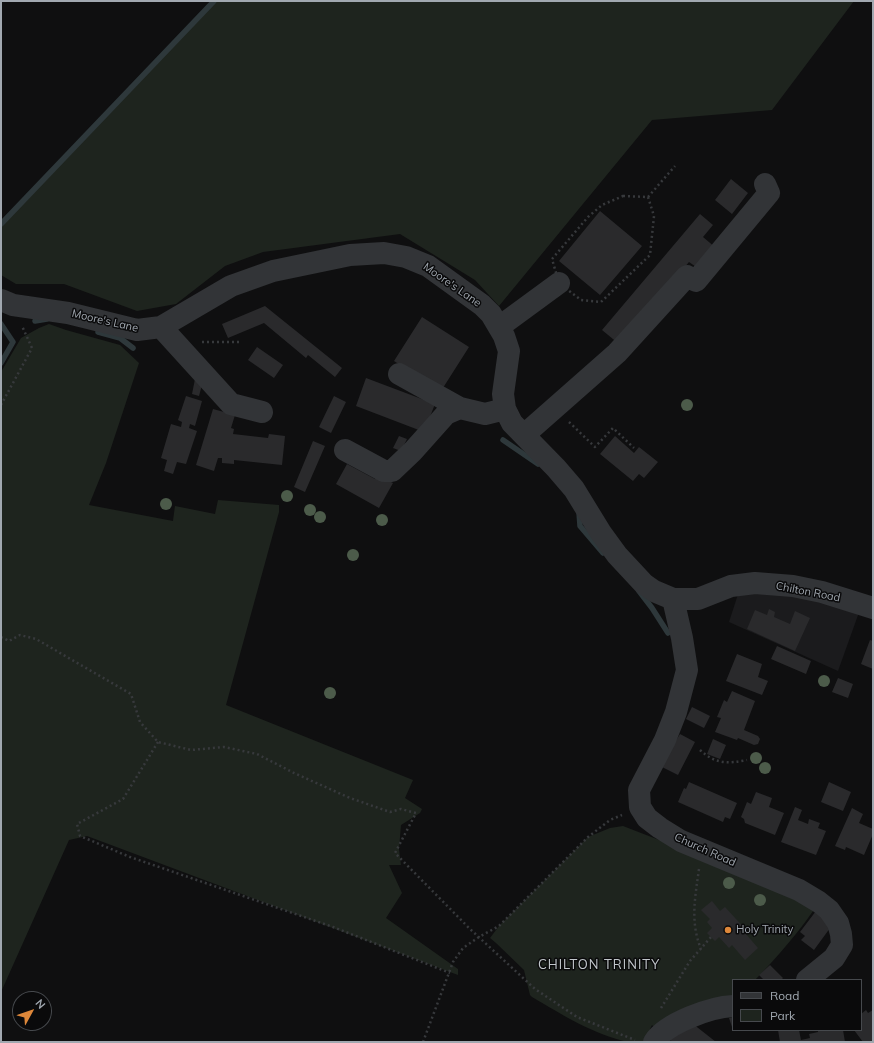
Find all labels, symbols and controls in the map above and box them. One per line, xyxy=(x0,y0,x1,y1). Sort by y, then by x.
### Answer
street label: Moore's Lane xyxy=(420,260,484,310)
street label: Moore's Lane xyxy=(71,307,139,335)
street label: Chilton Road xyxy=(775,579,841,605)
street label: Church Road xyxy=(672,831,738,869)
place label: Holy Trinity xyxy=(736,923,793,937)
marker: Holy Trinity xyxy=(723,925,733,935)
district label: CHILTON TRINITY xyxy=(538,957,660,973)
legend xyxy=(732,979,862,1031)
text: Road xyxy=(770,988,799,1003)
north arrow xyxy=(12,991,52,1031)
text: N xyxy=(32,996,48,1012)
text: Park xyxy=(770,1008,795,1023)

